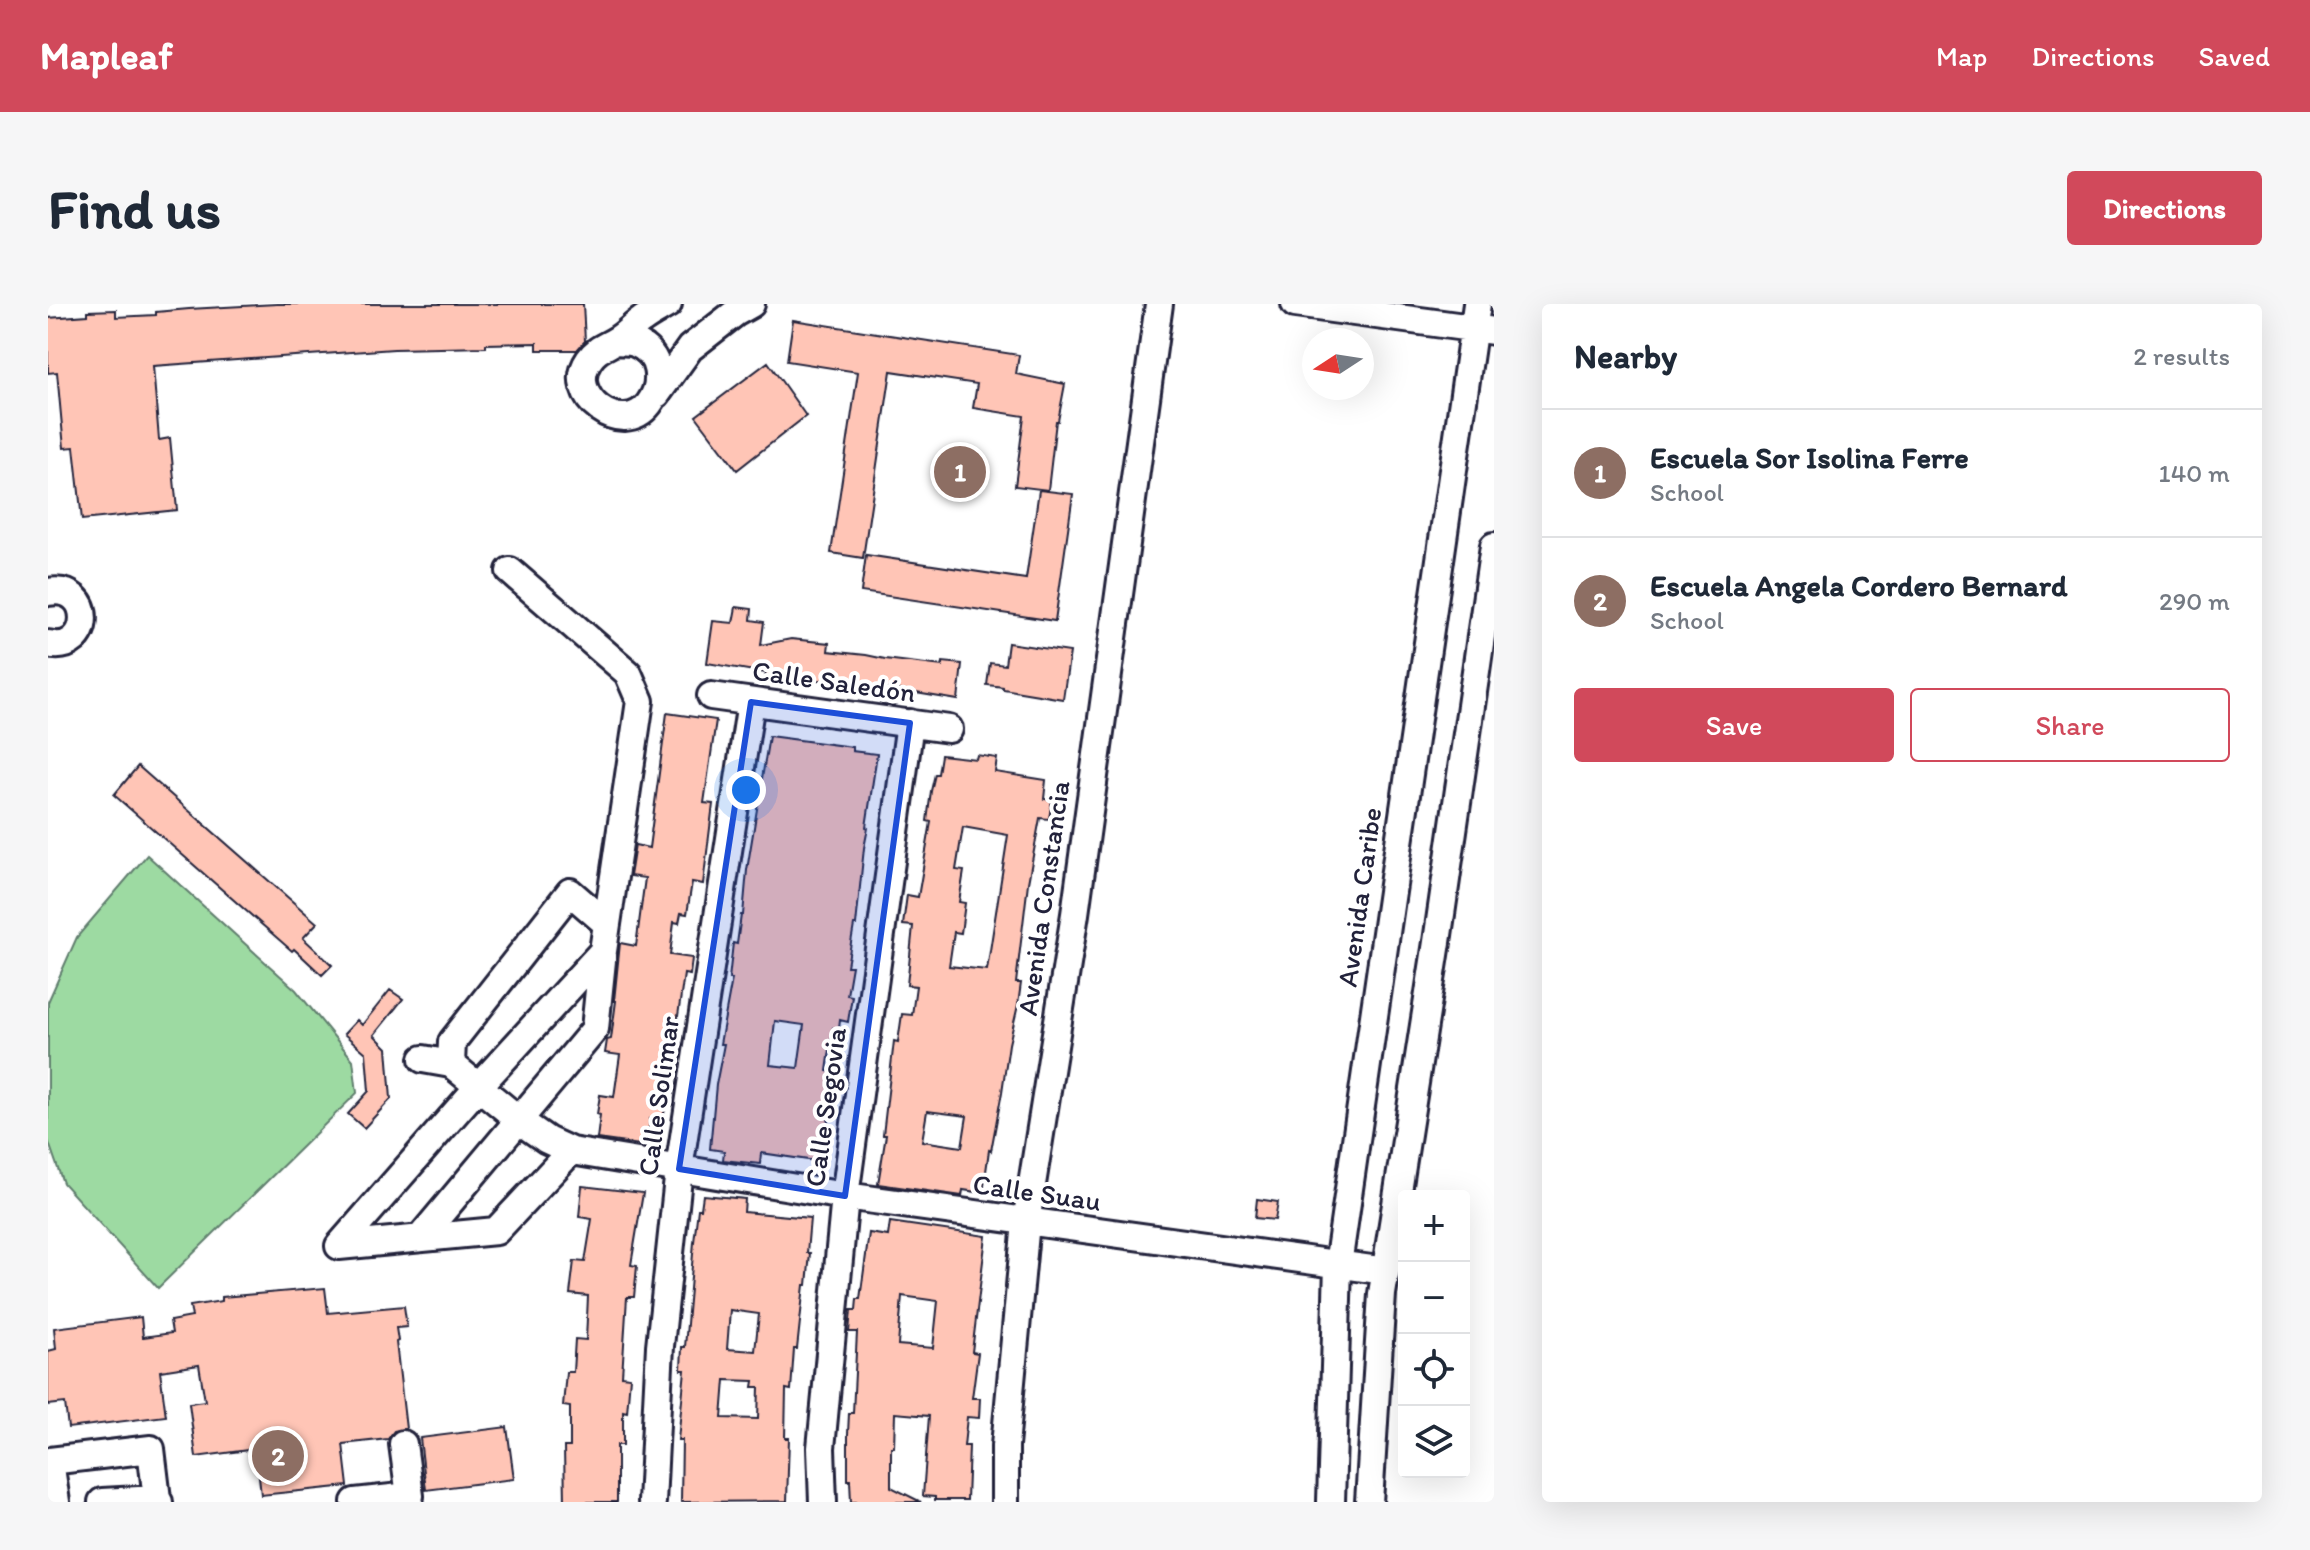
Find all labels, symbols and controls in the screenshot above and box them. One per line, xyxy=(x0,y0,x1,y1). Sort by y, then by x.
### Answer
text: Mapleaf xyxy=(40,33,173,79)
text: Map xyxy=(1936,39,1987,73)
text: Directions xyxy=(2031,39,2155,73)
text: Saved xyxy=(2199,39,2270,73)
button: Directions xyxy=(2067,171,2262,245)
text: Find us xyxy=(48,175,221,242)
north arrow xyxy=(1302,328,1374,400)
text: Nearby xyxy=(1574,336,1677,377)
text: 2 results xyxy=(2133,340,2230,372)
text: Escuela Sor Isolina Ferre xyxy=(1650,439,1969,476)
pin: 1 xyxy=(934,442,986,502)
text: 1 xyxy=(1594,457,1606,489)
text: 140 m xyxy=(2159,457,2230,489)
text: School xyxy=(1650,476,1724,508)
text: Escuela Angela Cordero Bernard xyxy=(1650,567,2067,604)
text: 2 xyxy=(1593,585,1607,617)
text: 290 m xyxy=(2159,585,2230,617)
text: School xyxy=(1650,604,1724,636)
street label: Calle Saledón xyxy=(750,653,918,709)
button: Save xyxy=(1574,688,1894,762)
button: Share xyxy=(1910,688,2230,762)
your location xyxy=(726,770,766,810)
street label: Avenida Constancia xyxy=(1010,778,1076,1018)
street label: Avenida Caribe xyxy=(1330,805,1388,989)
street label: Calle Solimar xyxy=(630,1013,686,1178)
street label: Calle Segovia xyxy=(797,1025,853,1189)
street label: Calle Suau xyxy=(971,1166,1103,1218)
map controls xyxy=(1398,1190,1470,1478)
button: + xyxy=(1398,1190,1470,1262)
button: − xyxy=(1398,1262,1470,1334)
button: locate xyxy=(1398,1334,1470,1406)
button: layers xyxy=(1398,1406,1470,1478)
pin: 2 xyxy=(252,1426,304,1486)

